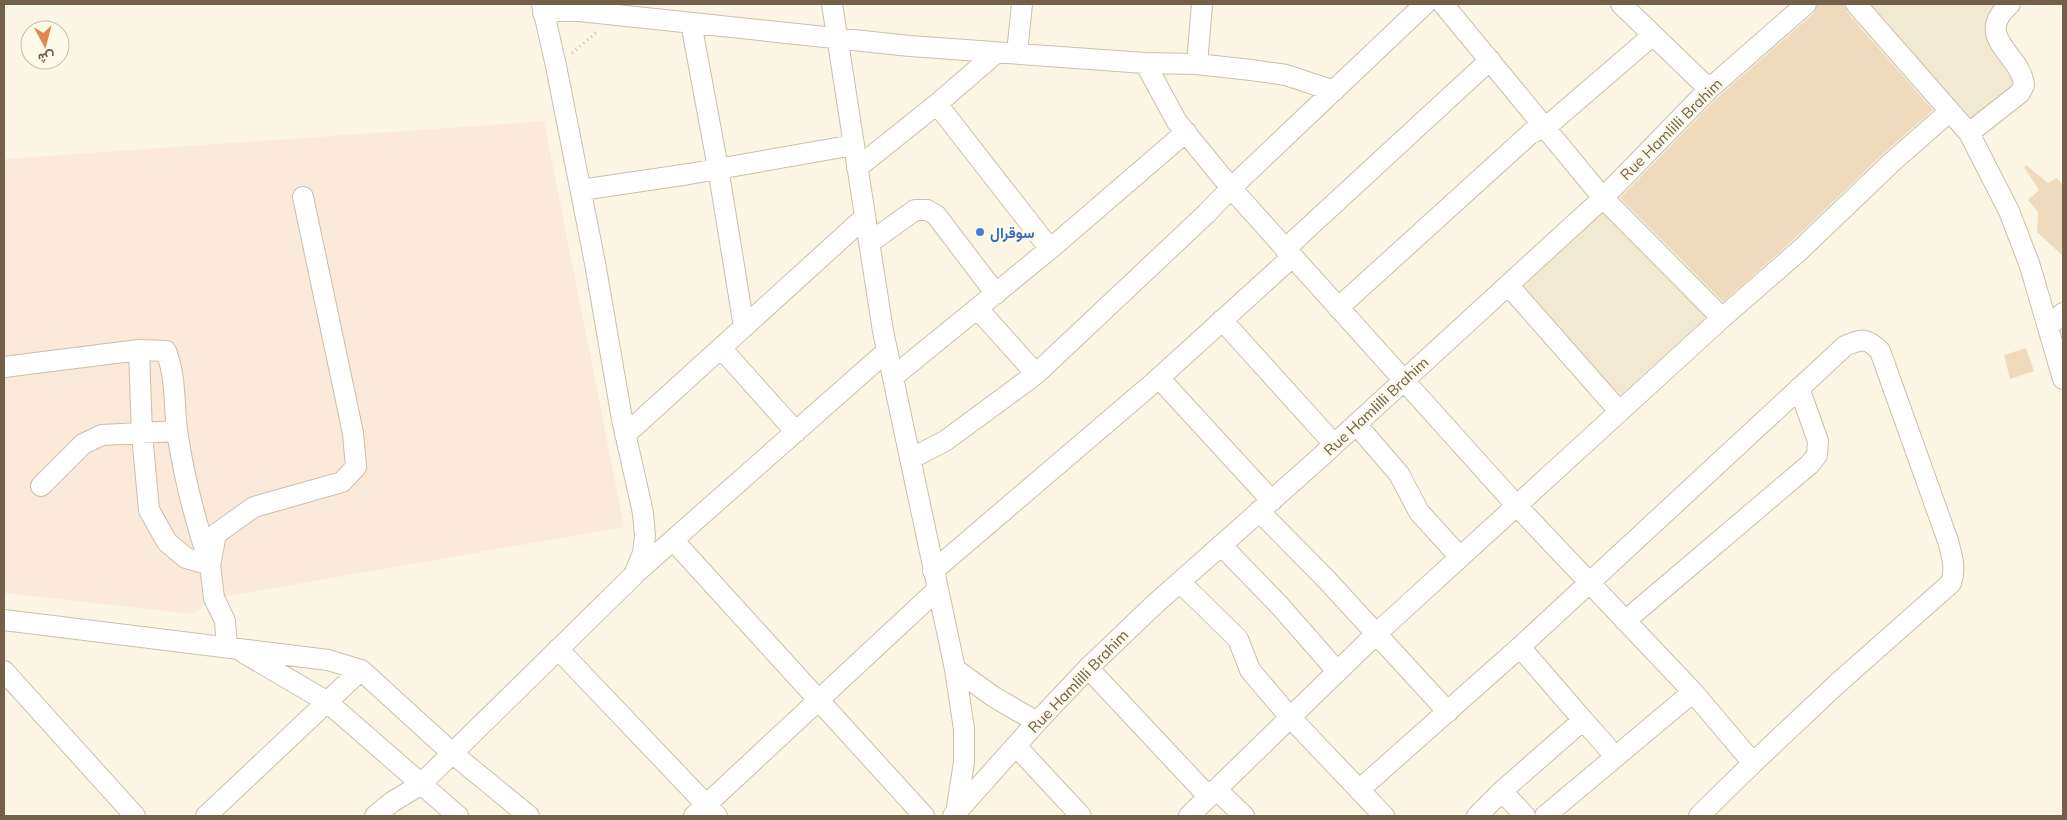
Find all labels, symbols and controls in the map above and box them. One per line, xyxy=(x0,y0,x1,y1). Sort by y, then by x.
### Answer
north arrow xyxy=(20,20,70,70)
text: ش xyxy=(37,48,56,68)
street label: Rue Hamlilli Brahim xyxy=(1616,74,1726,184)
place label: سوقرال xyxy=(990,223,1035,242)
marker: سوقرال xyxy=(974,226,986,238)
street label: Rue Hamlilli Brahim xyxy=(1320,352,1432,460)
street label: Rue Hamlilli Brahim xyxy=(1024,625,1132,737)

